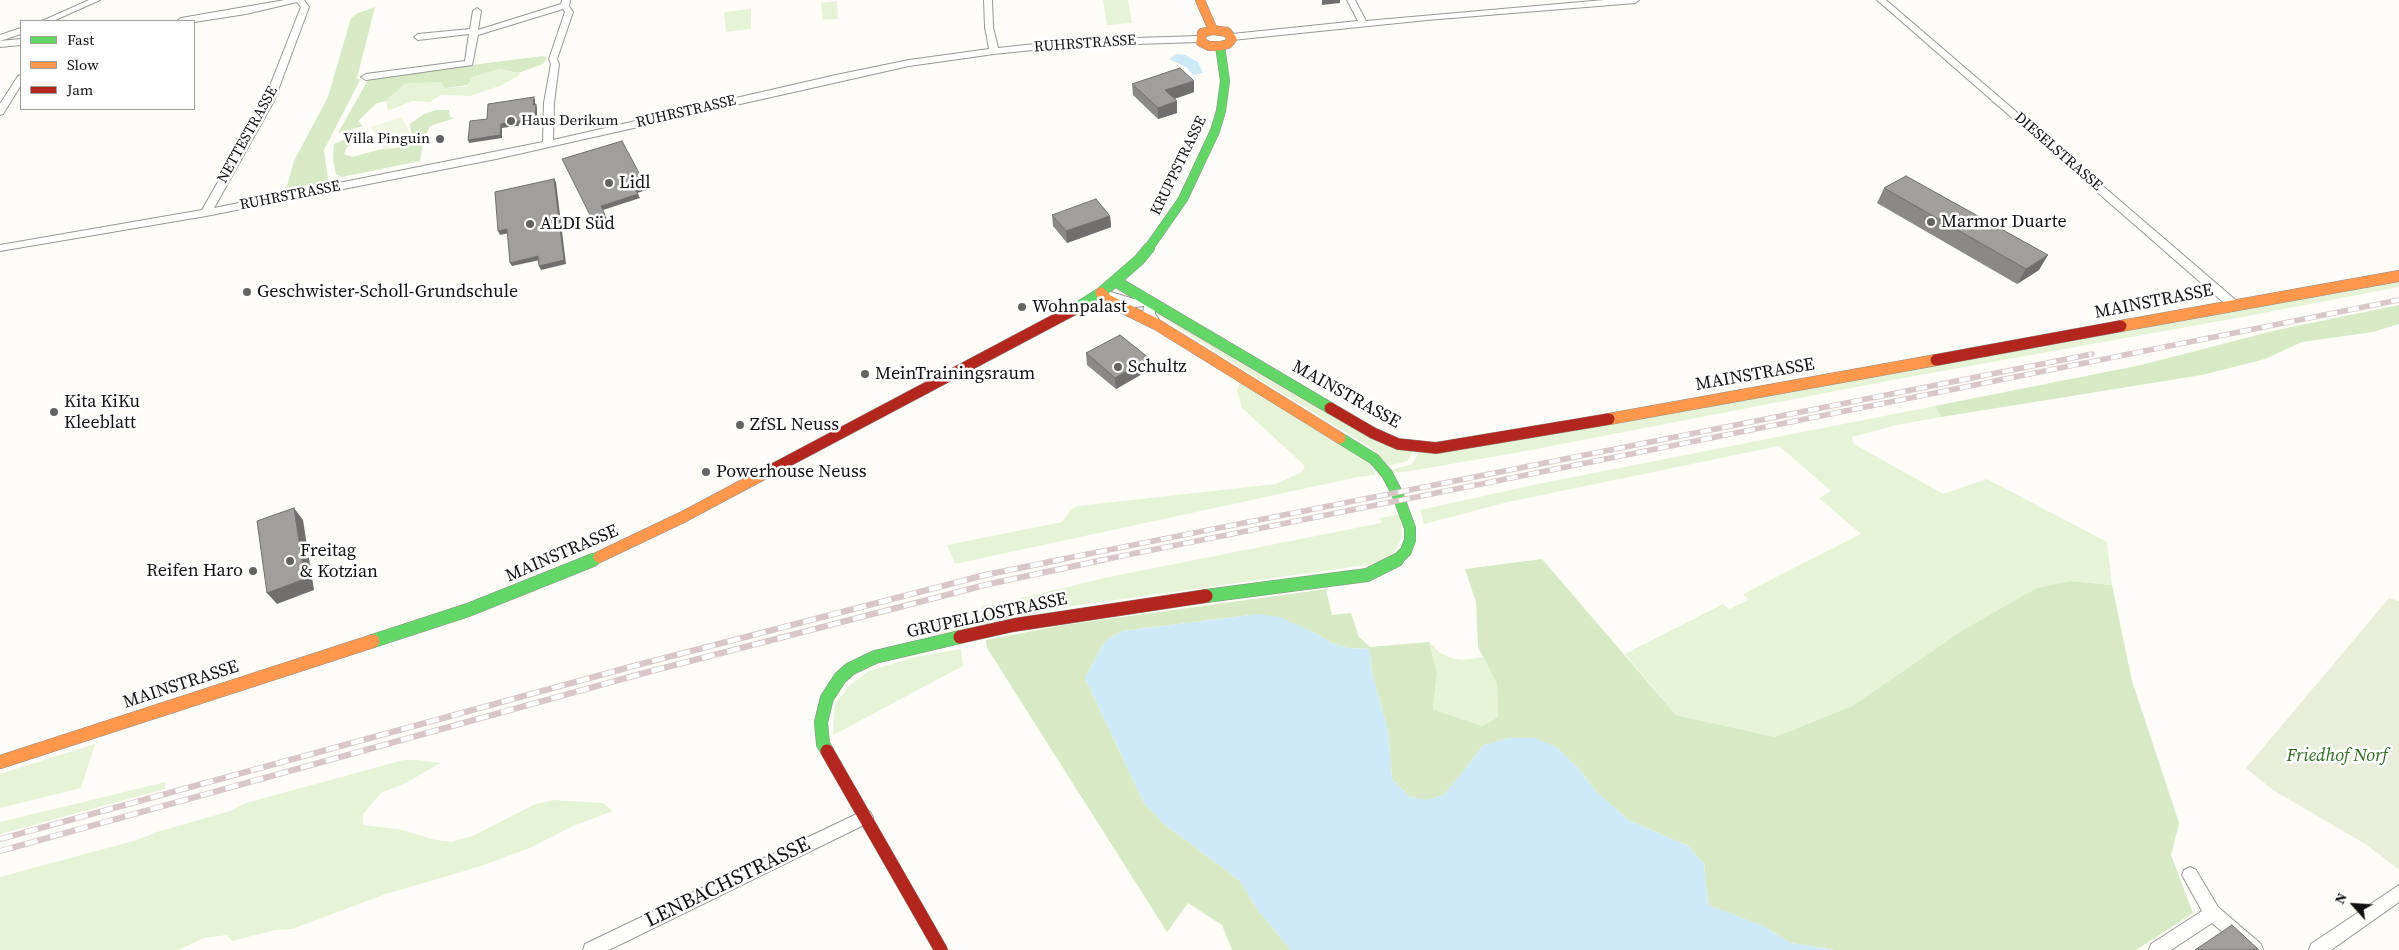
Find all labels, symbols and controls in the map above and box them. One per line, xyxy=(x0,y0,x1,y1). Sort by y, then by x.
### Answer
legend xyxy=(20,20,195,110)
text: Fast xyxy=(67,29,94,50)
street label: RUHRSTRASSE xyxy=(1033,31,1137,57)
text: Slow xyxy=(67,54,99,75)
text: Jam xyxy=(67,79,93,100)
street label: NETTESTRASSE xyxy=(214,83,282,187)
street label: RUHRSTRASSE xyxy=(634,92,738,132)
street label: DIESELSTRASSE xyxy=(2010,109,2106,195)
place label: Haus Derikum xyxy=(521,112,618,130)
street label: KRUPPSTRASSE xyxy=(1147,113,1211,219)
marker: Haus Derikum xyxy=(505,115,517,127)
place label: Villa Pinguin xyxy=(343,130,430,148)
marker: Villa Pinguin xyxy=(434,133,446,145)
place label: Lidl xyxy=(619,172,651,194)
street label: RUHRSTRASSE xyxy=(238,177,342,215)
marker: Lidl xyxy=(603,177,615,189)
place label: Marmor Duarte xyxy=(1941,211,2067,233)
place label: ALDI Süd xyxy=(540,213,615,235)
marker: Marmor Duarte xyxy=(1925,216,1937,228)
marker: ALDI Süd xyxy=(524,218,536,230)
street label: MAINSTRASSE xyxy=(2093,280,2215,324)
place label: Geschwister-Scholl-Grundschule xyxy=(257,281,518,303)
marker: Geschwister-Scholl-Grundschule xyxy=(241,286,253,298)
place label: Wohnpalast xyxy=(1032,296,1127,318)
marker: Wohnpalast xyxy=(1016,301,1028,313)
street label: MAINSTRASSE xyxy=(1694,354,1816,396)
place label: Schultz xyxy=(1128,356,1186,378)
street label: MAINSTRASSE xyxy=(1288,356,1404,434)
marker: Schultz xyxy=(1112,361,1124,373)
place label: MeinTrainingsraum xyxy=(875,363,1035,385)
marker: MeinTrainingsraum xyxy=(859,368,871,380)
place label: Kita KiKu Kleeblatt xyxy=(64,391,140,434)
marker: Kita KiKu Kleeblatt xyxy=(48,406,60,418)
place label: ZfSL Neuss xyxy=(750,414,839,436)
marker: ZfSL Neuss xyxy=(734,419,746,431)
place label: Powerhouse Neuss xyxy=(716,461,867,483)
marker: Powerhouse Neuss xyxy=(700,466,712,478)
street label: MAINSTRASSE xyxy=(502,521,622,587)
place label: Freitag & Kotzian xyxy=(300,540,378,582)
marker: Freitag & Kotzian xyxy=(284,555,296,567)
place label: Reifen Haro xyxy=(146,560,243,582)
marker: Reifen Haro xyxy=(247,565,259,577)
street label: GRUPELLOSTRASSE xyxy=(905,588,1069,644)
street label: MAINSTRASSE xyxy=(120,656,242,714)
park label: Friedhof Norf xyxy=(2287,745,2387,767)
street label: LENBACHSTRASSE xyxy=(641,832,815,934)
north arrow xyxy=(2329,880,2379,930)
text: N xyxy=(2329,889,2352,907)

